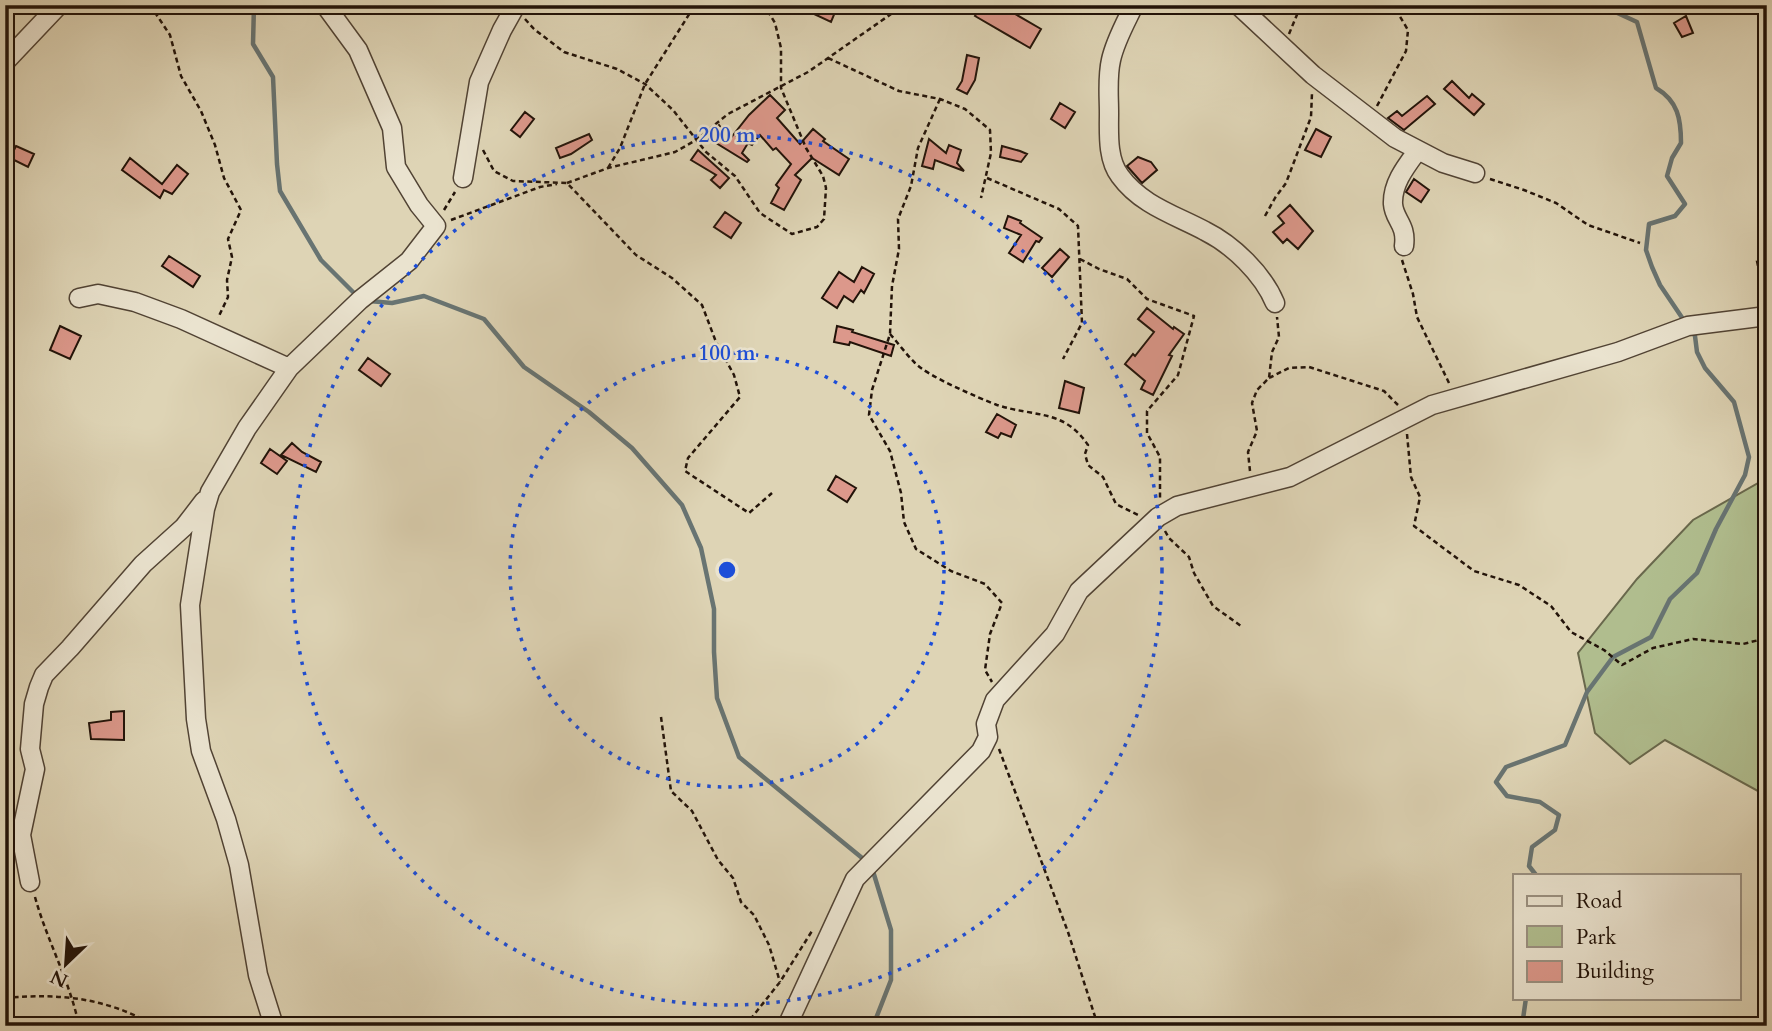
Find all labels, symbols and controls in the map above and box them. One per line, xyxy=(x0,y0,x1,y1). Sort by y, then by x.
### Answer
text: 200 m xyxy=(698,121,756,150)
text: 100 m xyxy=(698,339,756,368)
centre of rings xyxy=(715,558,739,582)
legend xyxy=(1513,874,1740,1000)
text: Road xyxy=(1576,887,1622,916)
text: Park xyxy=(1576,923,1617,952)
north arrow xyxy=(32,930,102,1000)
text: Building xyxy=(1576,957,1654,986)
text: N xyxy=(46,963,72,994)

